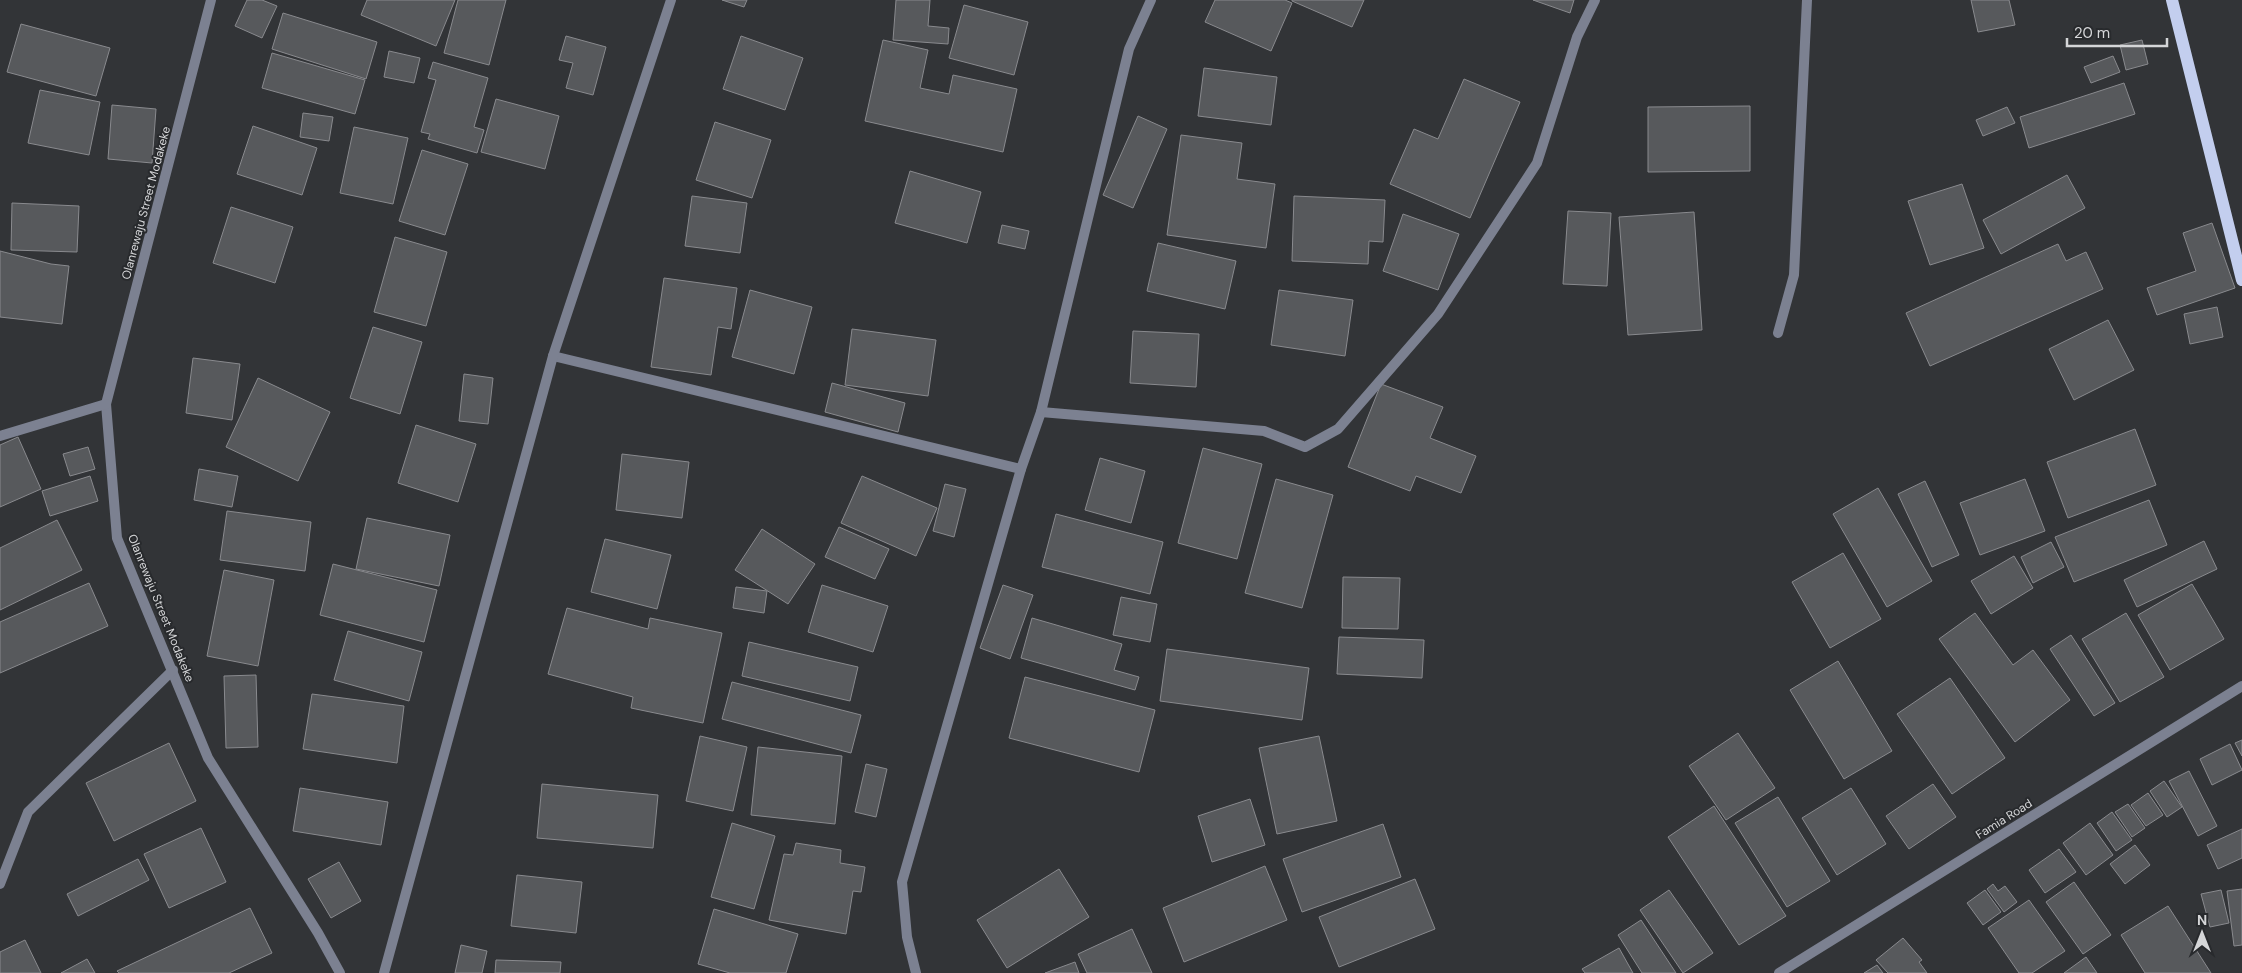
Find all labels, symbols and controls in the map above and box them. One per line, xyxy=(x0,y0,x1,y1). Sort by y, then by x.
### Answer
scale bar xyxy=(2067,15,2167,47)
text: 20 m xyxy=(2074,23,2110,43)
street label: Olanrewaju Street Modakeke xyxy=(118,124,174,281)
street label: Olanrewaju Street Modakeke xyxy=(124,532,198,684)
street label: Famia Road xyxy=(1973,795,2035,843)
north arrow xyxy=(2177,908,2227,958)
text: N xyxy=(2197,911,2207,929)

